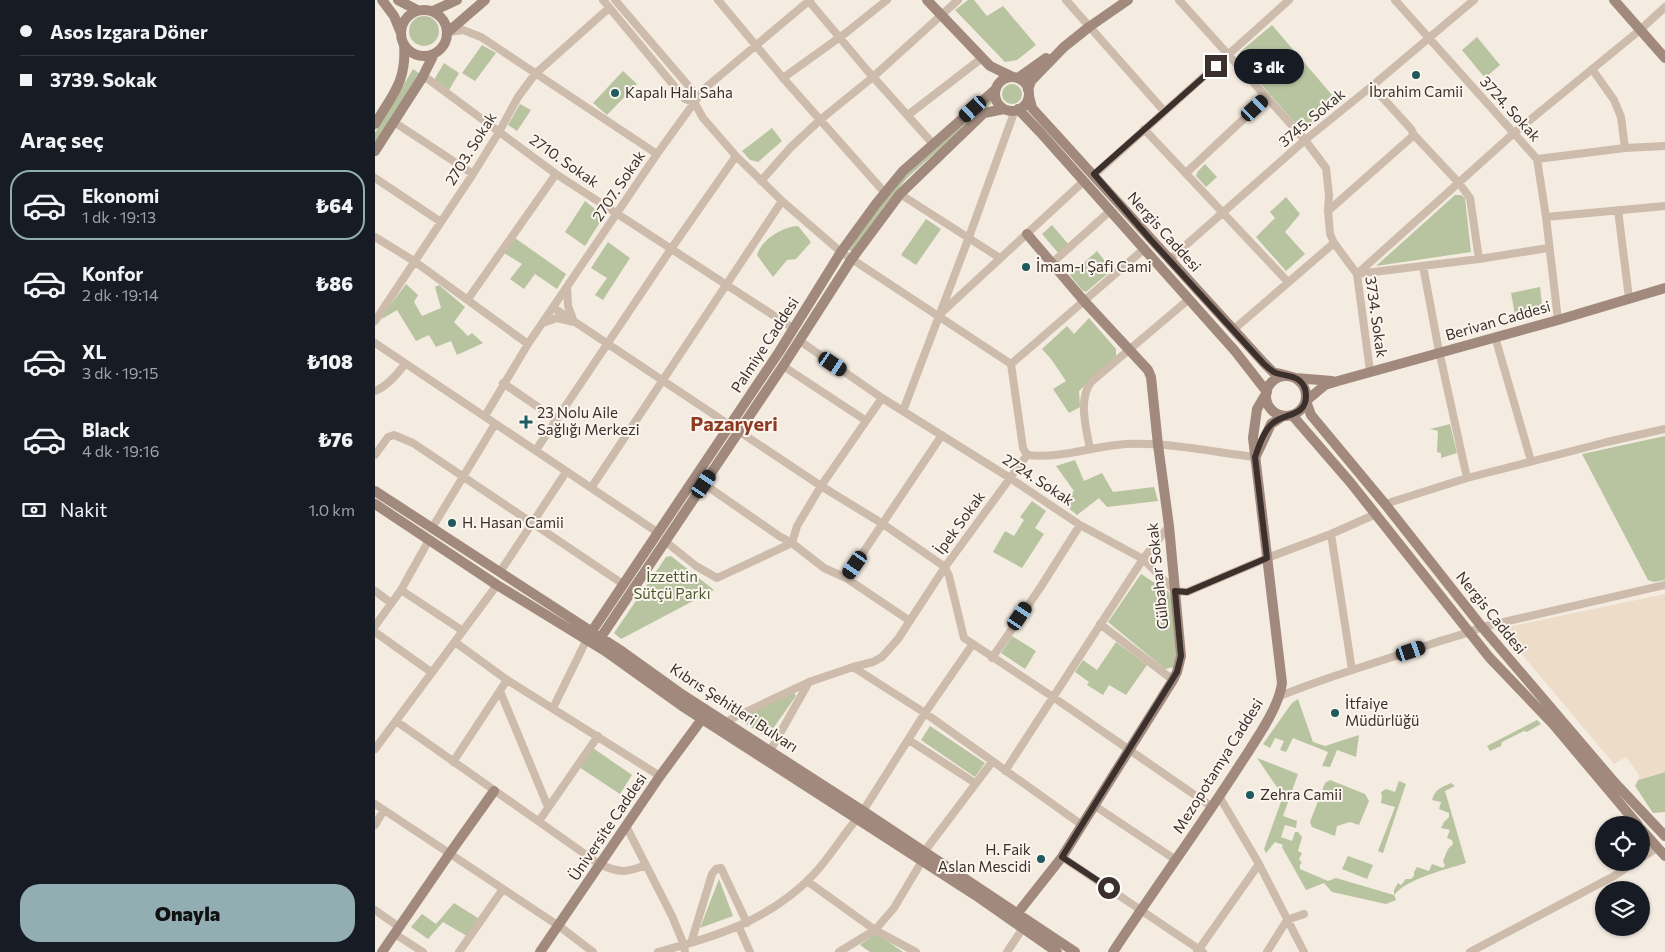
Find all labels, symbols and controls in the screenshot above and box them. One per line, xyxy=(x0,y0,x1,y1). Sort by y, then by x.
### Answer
text: Asos Izgara Döner xyxy=(50,20,208,43)
callout: 3 dk xyxy=(1233,48,1303,84)
route end xyxy=(1205,55,1227,77)
text: 3 dk xyxy=(1253,57,1285,76)
text: 3739. Sokak xyxy=(50,68,157,91)
marker: İbrahim Camii xyxy=(1410,69,1422,81)
street label: 3724. Sokak xyxy=(1477,72,1545,145)
place label: İbrahim Camii xyxy=(1369,82,1463,100)
place label: Kapalı Halı Saha xyxy=(625,83,733,101)
street label: 3745. Sokak xyxy=(1274,84,1348,150)
marker: Kapalı Halı Saha xyxy=(609,87,621,99)
car xyxy=(1238,92,1271,124)
car xyxy=(956,93,989,125)
street label: 2703. Sokak xyxy=(441,109,500,188)
text: Araç seç xyxy=(20,126,104,153)
street label: 2710. Sokak xyxy=(526,130,603,191)
street label: 2707. Sokak xyxy=(588,147,648,224)
icon: car xyxy=(22,183,67,228)
text: Ekonomi xyxy=(82,184,159,207)
street label: Nergis Caddesi xyxy=(1124,188,1205,275)
text: ₺64 xyxy=(315,194,353,217)
text: 1 dk · 19:13 xyxy=(82,207,156,226)
place label: İmam-ı Şafi Cami xyxy=(1036,257,1152,275)
icon: car xyxy=(22,261,67,306)
marker: İmam-ı Şafi Cami xyxy=(1020,261,1032,273)
text: Konfor xyxy=(82,262,143,285)
text: ₺86 xyxy=(315,272,353,295)
street label: 3734. Sokak xyxy=(1362,275,1392,359)
text: 2 dk · 19:14 xyxy=(82,285,159,304)
street label: Palmiye Caddesi xyxy=(727,293,802,396)
street label: Berivan Caddesi xyxy=(1443,296,1552,344)
icon: car xyxy=(22,339,67,384)
text: XL xyxy=(82,340,107,363)
car xyxy=(816,349,849,379)
text: ₺108 xyxy=(307,350,353,373)
text: 3 dk · 19:15 xyxy=(82,363,158,382)
place label: 23 Nolu Aile Sağlığı Merkezi xyxy=(537,403,640,438)
district label: Pazaryeri xyxy=(690,411,778,435)
marker: 23 Nolu Aile Sağlığı Merkezi xyxy=(519,415,533,429)
icon: car xyxy=(22,417,67,462)
text: Black xyxy=(82,418,130,441)
text: ₺76 xyxy=(318,428,353,451)
text: 4 dk · 19:16 xyxy=(82,441,159,460)
street label: 2724. Sokak xyxy=(999,449,1078,509)
car xyxy=(689,467,718,501)
street label: İpek Sokak xyxy=(930,487,988,558)
icon: cash xyxy=(20,496,48,524)
text: Nakit xyxy=(60,498,107,521)
text: 1.0 km xyxy=(309,500,355,519)
place label: H. Hasan Camii xyxy=(462,513,564,531)
marker: H. Hasan Camii xyxy=(446,517,458,529)
street label: Gülbahar Sokak xyxy=(1142,522,1172,630)
car xyxy=(840,548,869,582)
park label: İzzettin Sütçü Parkı xyxy=(633,567,711,602)
street label: Nergis Caddesi xyxy=(1453,567,1531,657)
car xyxy=(1005,599,1034,633)
car xyxy=(1394,639,1427,663)
street label: Kıbrıs Şehitleri Bulvarı xyxy=(667,659,802,755)
place label: İtfaiye Müdürlüğü xyxy=(1345,694,1419,729)
street label: Mezopotamya Caddesi xyxy=(1168,695,1266,836)
marker: İtfaiye Müdürlüğü xyxy=(1329,707,1341,719)
street label: Üniversite Caddesi xyxy=(564,769,650,884)
place label: Zehra Camii xyxy=(1260,785,1342,803)
marker: Zehra Camii xyxy=(1244,789,1256,801)
map controls xyxy=(1595,816,1650,936)
button: locate xyxy=(1595,816,1650,871)
place label: H. Faik Aslan Mescidi xyxy=(938,840,1031,875)
marker: H. Faik Aslan Mescidi xyxy=(1035,853,1047,865)
route start xyxy=(1098,877,1120,899)
button: layers xyxy=(1595,881,1650,936)
button: Onayla xyxy=(20,884,355,942)

